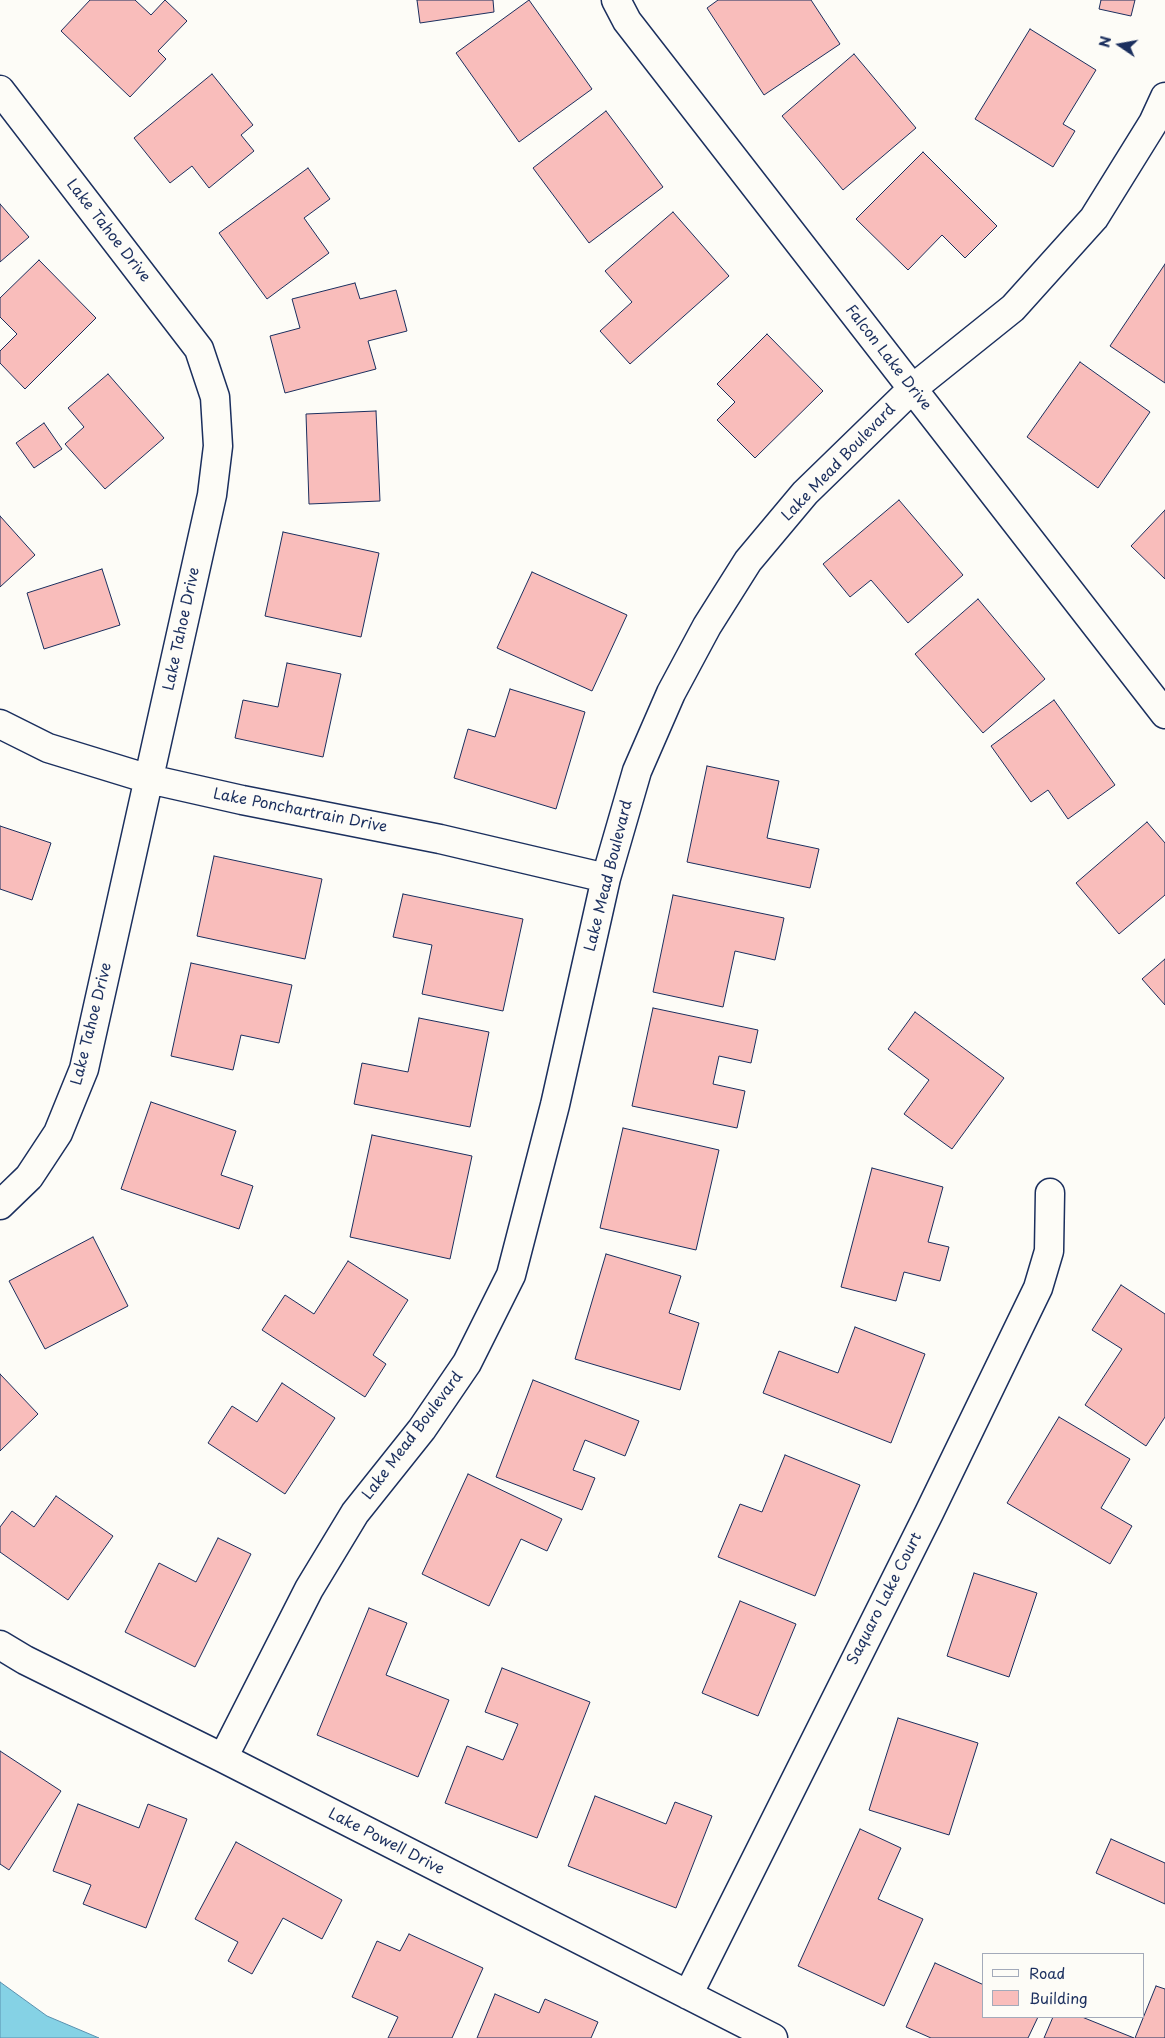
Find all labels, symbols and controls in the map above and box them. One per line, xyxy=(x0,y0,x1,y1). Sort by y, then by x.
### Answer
north arrow xyxy=(1095,20,1145,70)
text: N xyxy=(1093,34,1116,49)
street label: Lake Tahoe Drive xyxy=(62,176,154,286)
street label: Falcon Lake Drive xyxy=(841,302,935,414)
street label: Lake Mead Boulevard xyxy=(779,401,899,525)
street label: Lake Tahoe Drive xyxy=(160,566,204,692)
street label: Lake Ponchartrain Drive xyxy=(211,785,389,837)
street label: Lake Mead Boulevard xyxy=(581,798,637,954)
street label: Lake Tahoe Drive xyxy=(68,961,116,1087)
street label: Lake Mead Boulevard xyxy=(359,1369,467,1503)
street label: Saquaro Lake Court xyxy=(844,1530,926,1668)
street label: Lake Powell Drive xyxy=(325,1805,447,1879)
legend xyxy=(982,1953,1145,2018)
text: Road xyxy=(1029,1961,1065,1984)
text: Building xyxy=(1029,1986,1088,2009)

